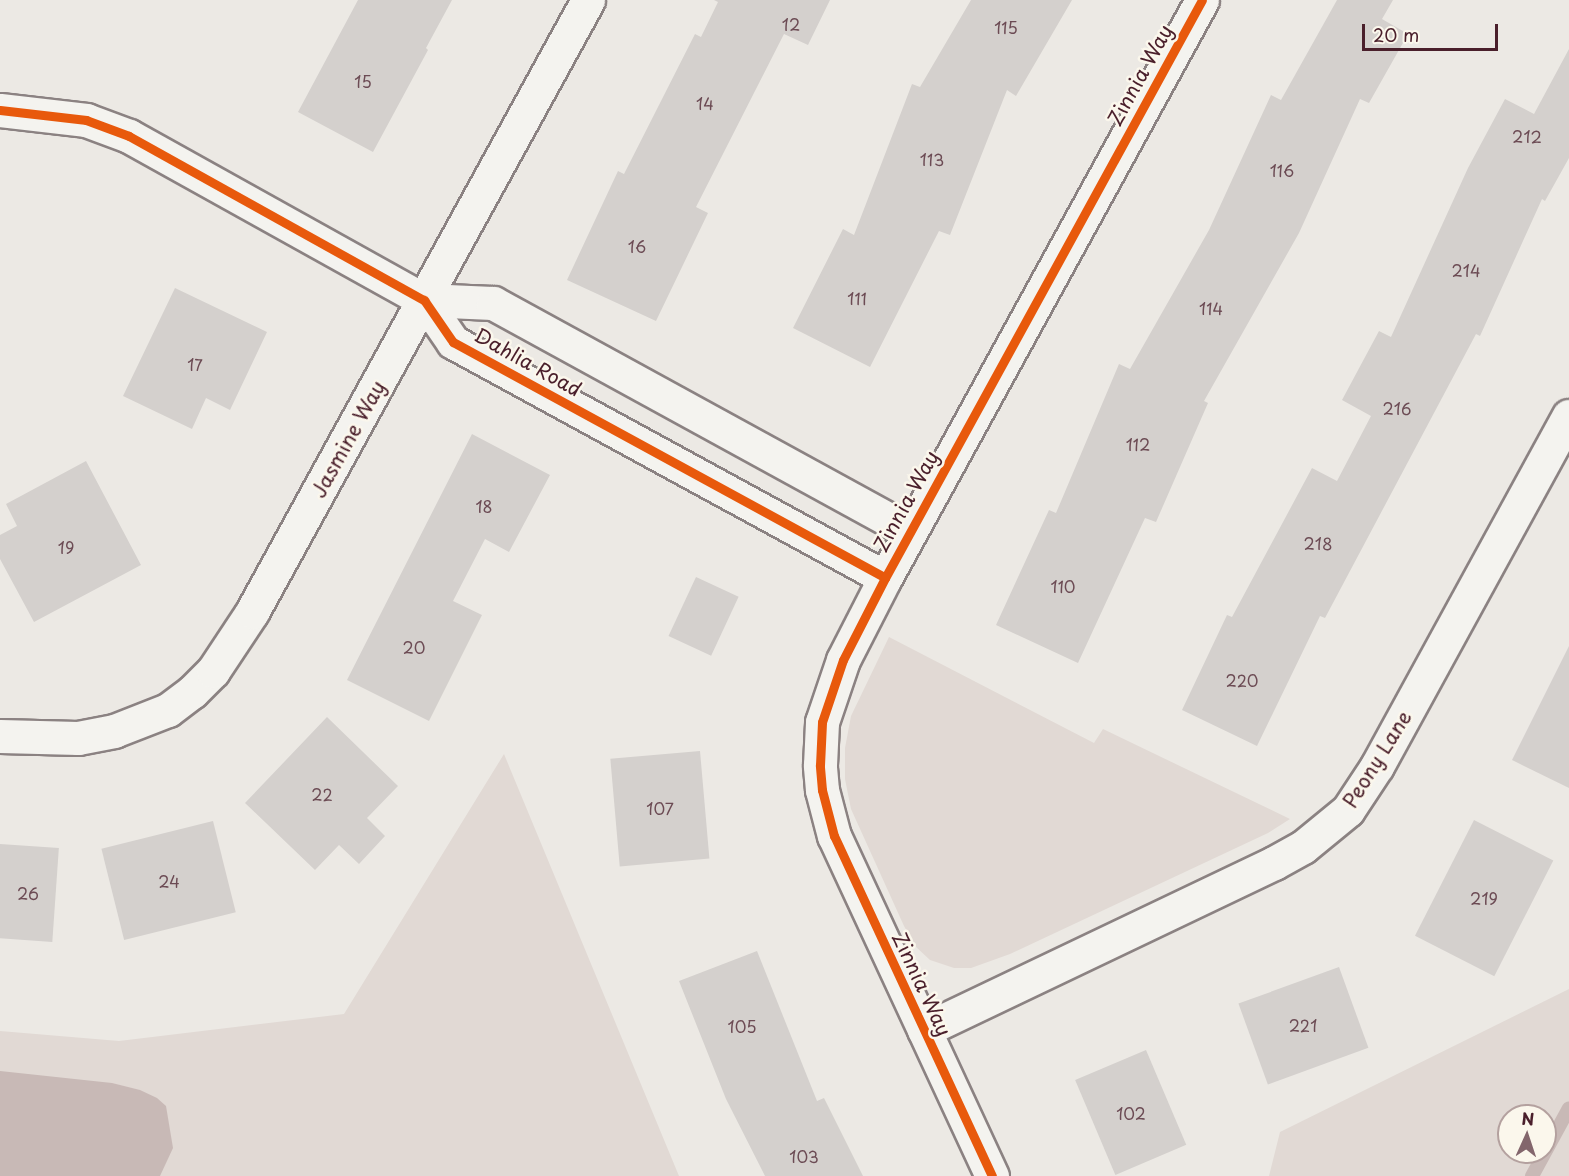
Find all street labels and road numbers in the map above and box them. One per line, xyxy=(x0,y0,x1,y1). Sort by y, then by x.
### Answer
street label: Zinnia Way xyxy=(1103,21,1177,129)
street label: Dahlia Road xyxy=(470,322,586,402)
street label: Jasmine Way xyxy=(306,376,390,502)
street label: Zinnia Way xyxy=(869,447,943,555)
street label: Peony Lane xyxy=(1338,706,1416,812)
street label: Zinnia Way xyxy=(888,929,956,1039)

